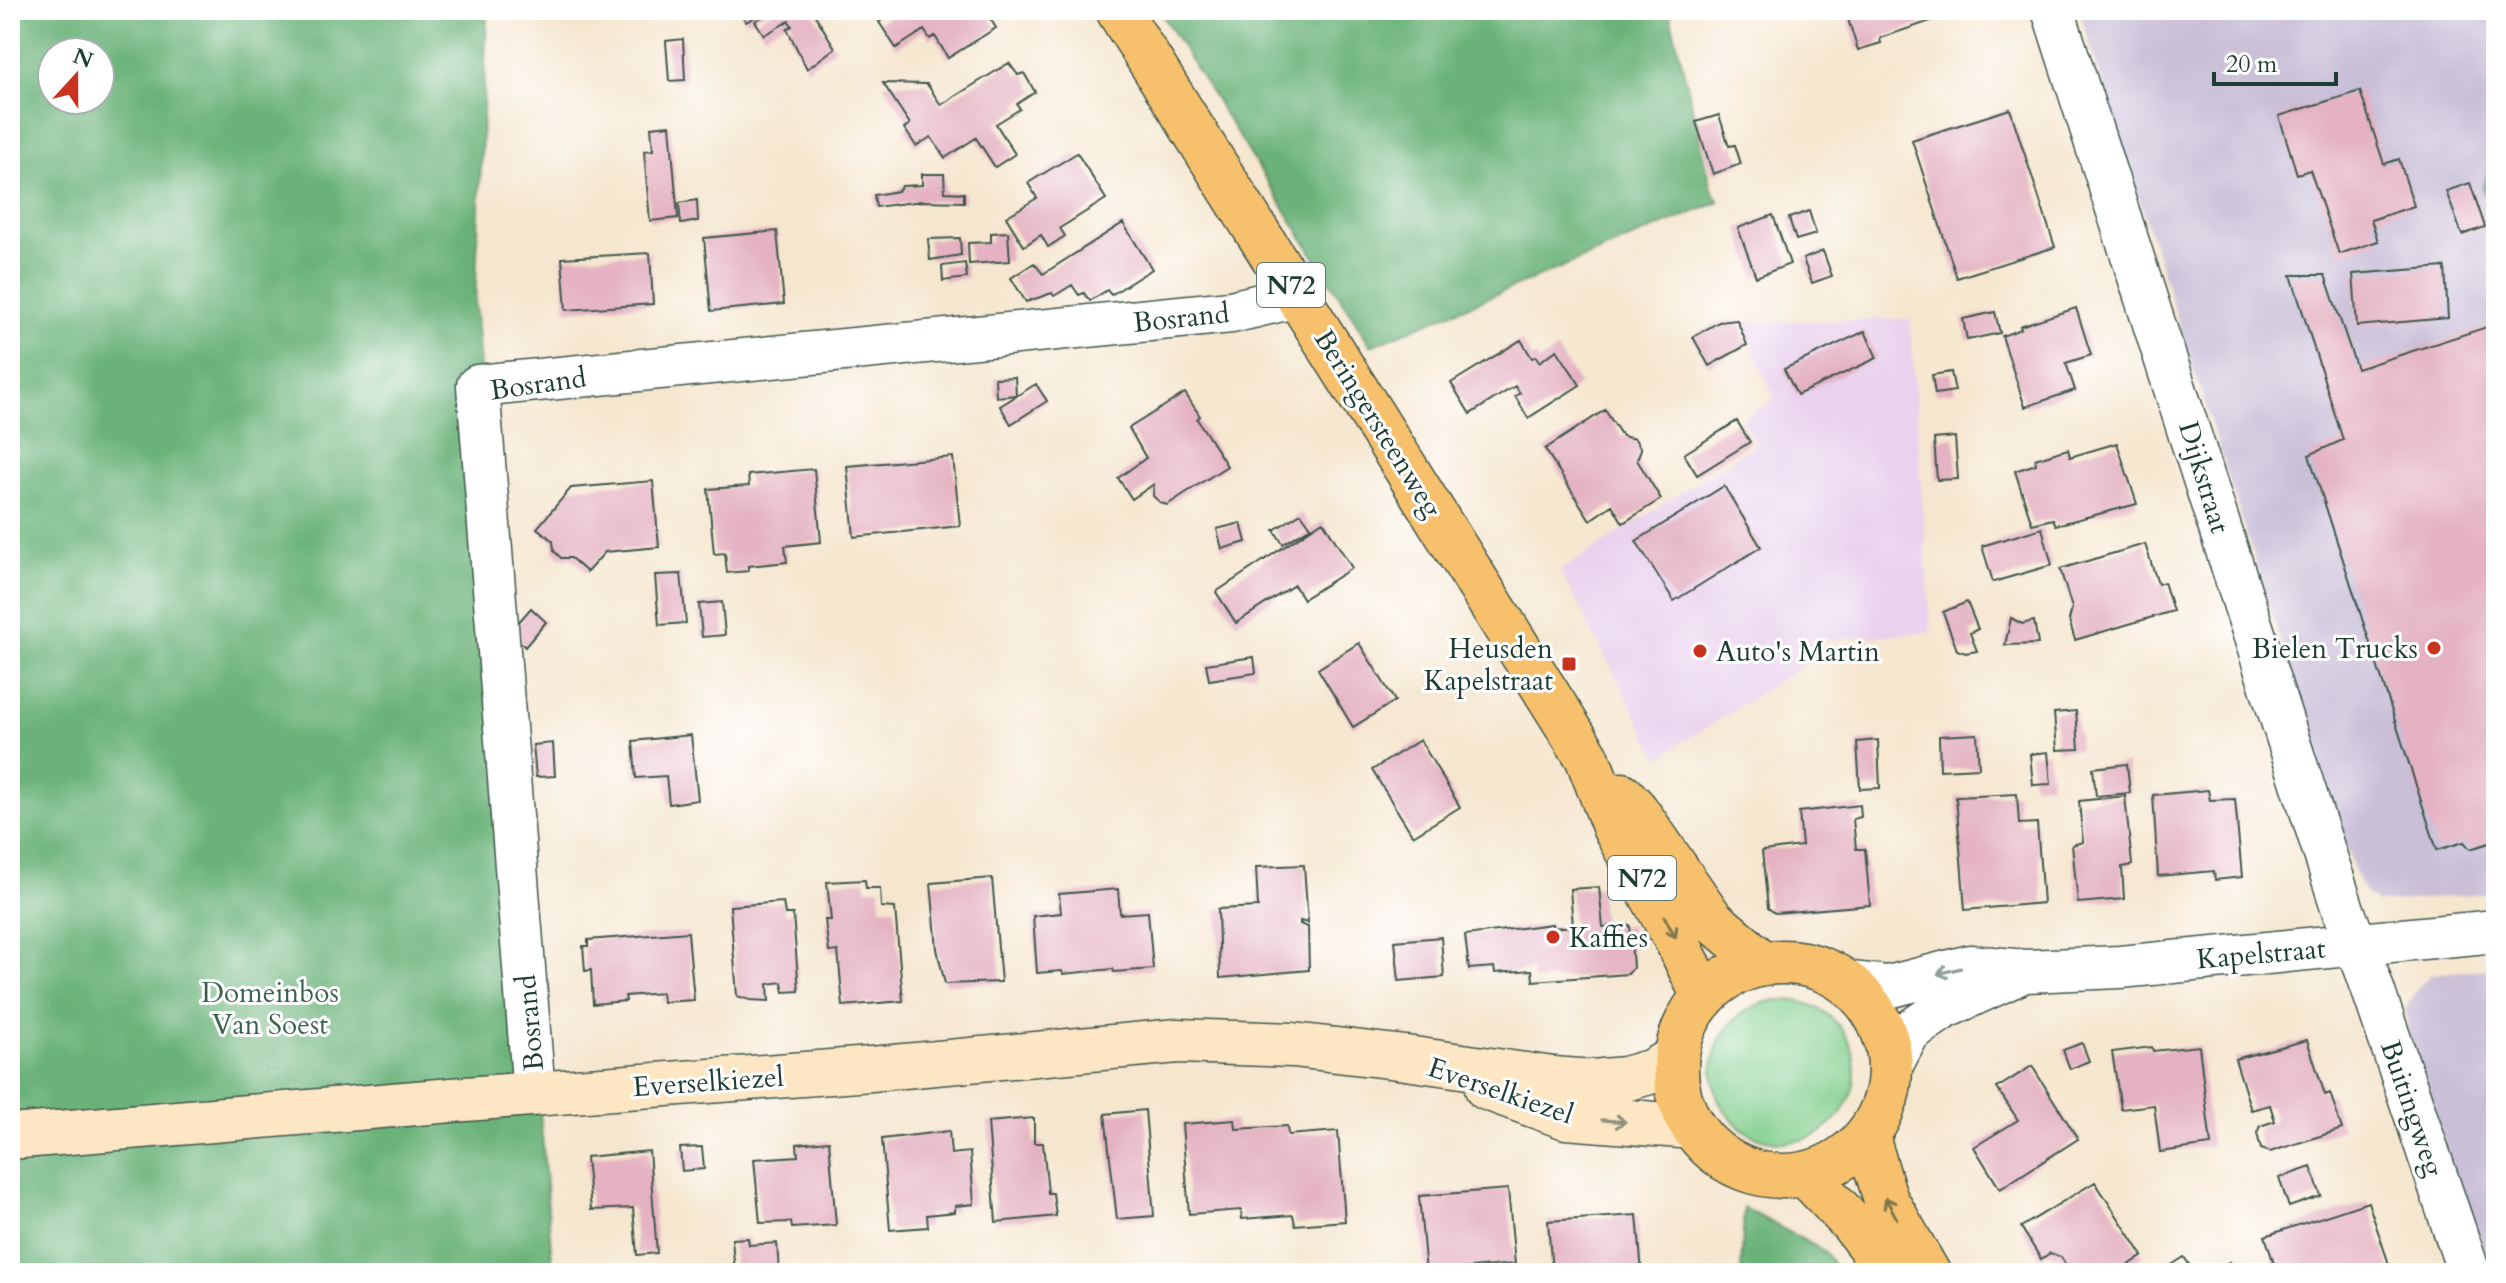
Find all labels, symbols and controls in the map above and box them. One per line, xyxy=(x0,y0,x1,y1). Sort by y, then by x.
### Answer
north arrow xyxy=(36,36,116,116)
scale bar xyxy=(2214,36,2336,86)
text: N xyxy=(69,41,97,76)
text: 20 m xyxy=(2226,48,2278,81)
road number: N72 xyxy=(1257,263,1325,307)
street label: Bosrand xyxy=(1131,294,1231,342)
street label: Beringersteenweg xyxy=(1305,322,1451,525)
street label: Bosrand xyxy=(488,358,589,410)
street label: Dijkstraat xyxy=(2169,417,2239,538)
place label: Heusden Kapelstraat xyxy=(1424,630,1553,700)
place label: Bielen Trucks xyxy=(2252,630,2418,668)
place label: Auto's Martin xyxy=(1716,633,1880,671)
marker: Bielen Trucks xyxy=(2425,639,2443,657)
marker: Auto's Martin xyxy=(1691,642,1709,660)
marker: Heusden Kapelstraat xyxy=(1560,655,1578,673)
road number: N72 xyxy=(1608,856,1676,900)
one-way arrow xyxy=(1662,915,1678,938)
place label: Kaffies xyxy=(1569,919,1648,957)
marker: Kaffies xyxy=(1544,928,1562,946)
street label: Kapelstraat xyxy=(2195,929,2327,979)
one-way arrow xyxy=(1937,964,1963,979)
street label: Bosrand xyxy=(507,973,553,1073)
park label: Domeinbos Van Soest xyxy=(201,974,339,1044)
street label: Buitingweg xyxy=(2371,1035,2453,1182)
street label: Everselkiezel xyxy=(1423,1048,1578,1134)
street label: Everselkiezel xyxy=(631,1058,785,1106)
one-way arrow xyxy=(1600,1113,1627,1128)
one-way arrow xyxy=(1883,1196,1899,1220)

